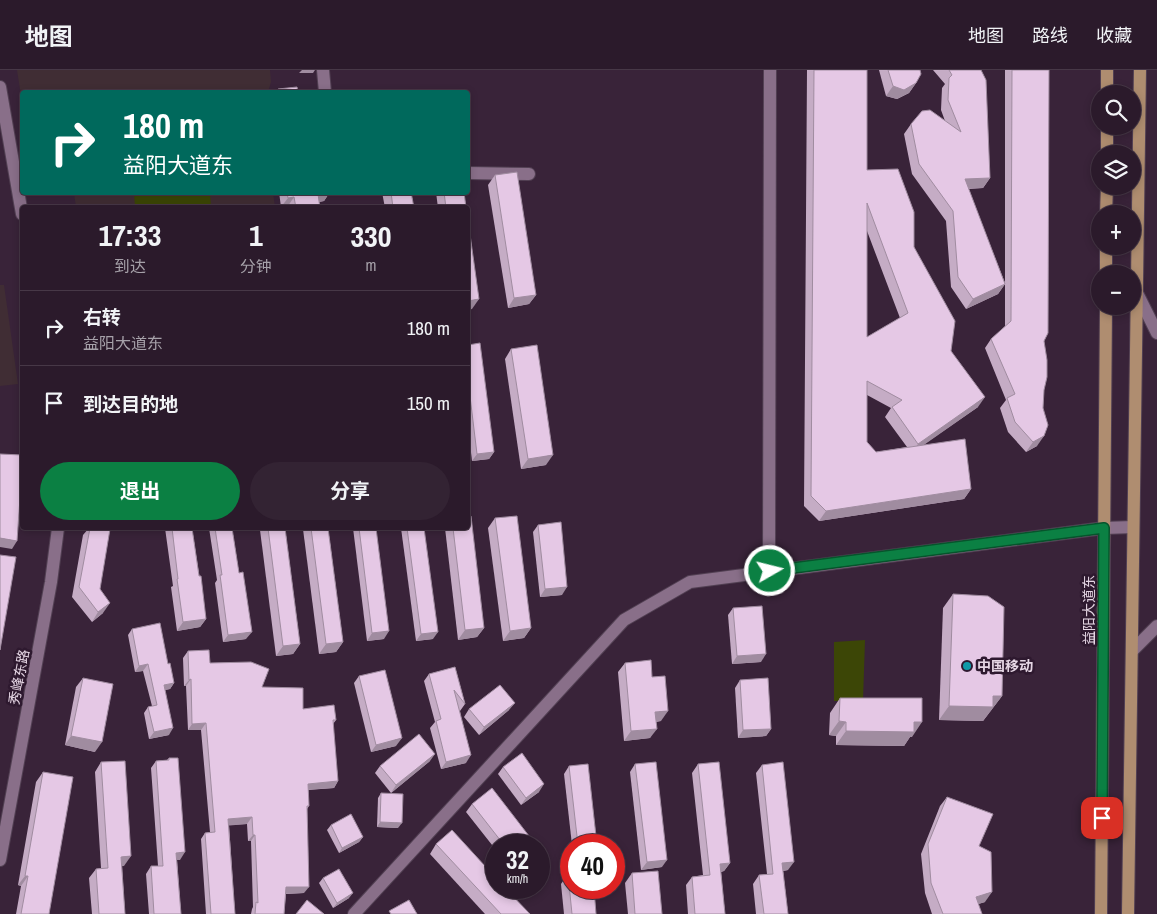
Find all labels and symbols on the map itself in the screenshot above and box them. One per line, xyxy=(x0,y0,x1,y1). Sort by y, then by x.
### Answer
position arrow xyxy=(743,544,795,596)
street label: 益阳大道东 xyxy=(1080,575,1098,645)
street label: 秀峰东路 xyxy=(5,648,33,706)
place label: 中国移动 xyxy=(977,657,1033,675)
marker: 中国移动 xyxy=(961,660,973,672)
pin xyxy=(1081,797,1123,839)
speed limit sign: 40 xyxy=(560,834,625,899)

